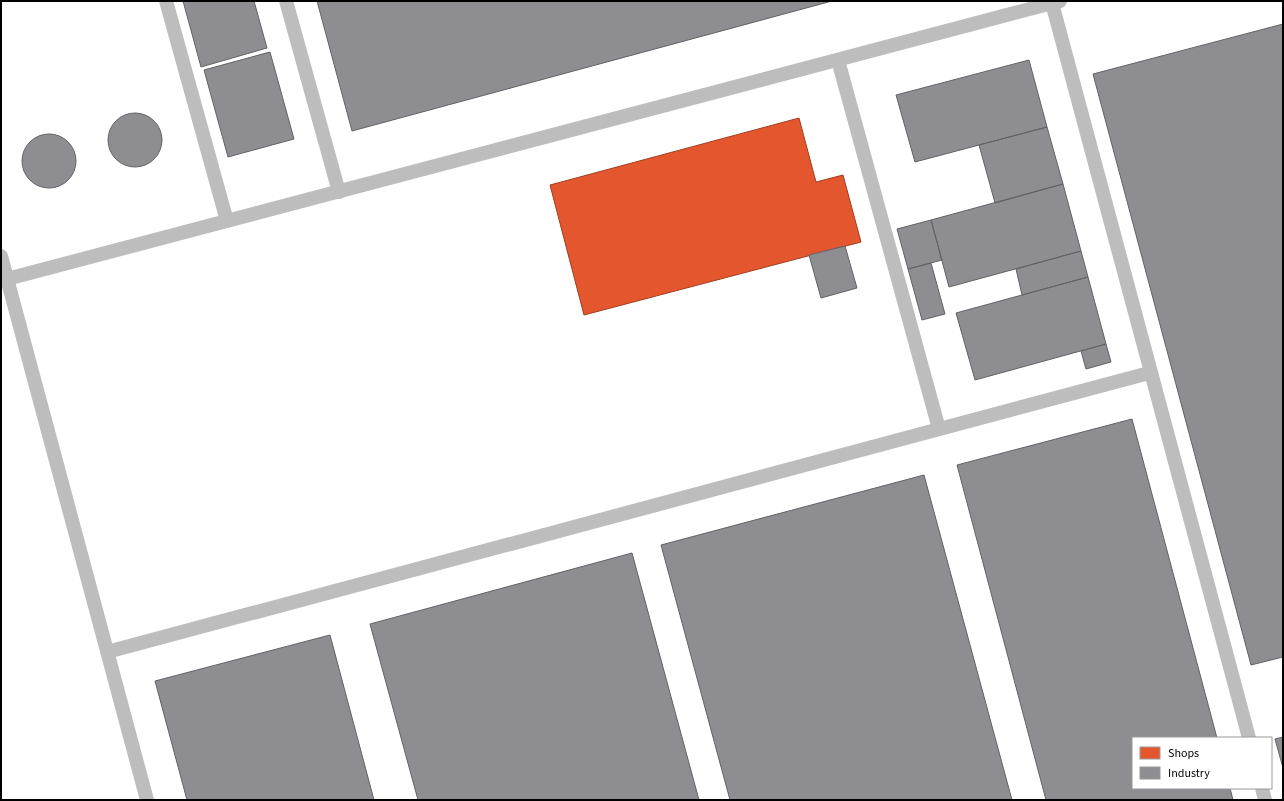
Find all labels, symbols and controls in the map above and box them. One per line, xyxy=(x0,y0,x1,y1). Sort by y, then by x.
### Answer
legend xyxy=(1132,737,1272,789)
text: Shops xyxy=(1168,745,1199,762)
text: Industry xyxy=(1168,765,1210,782)

